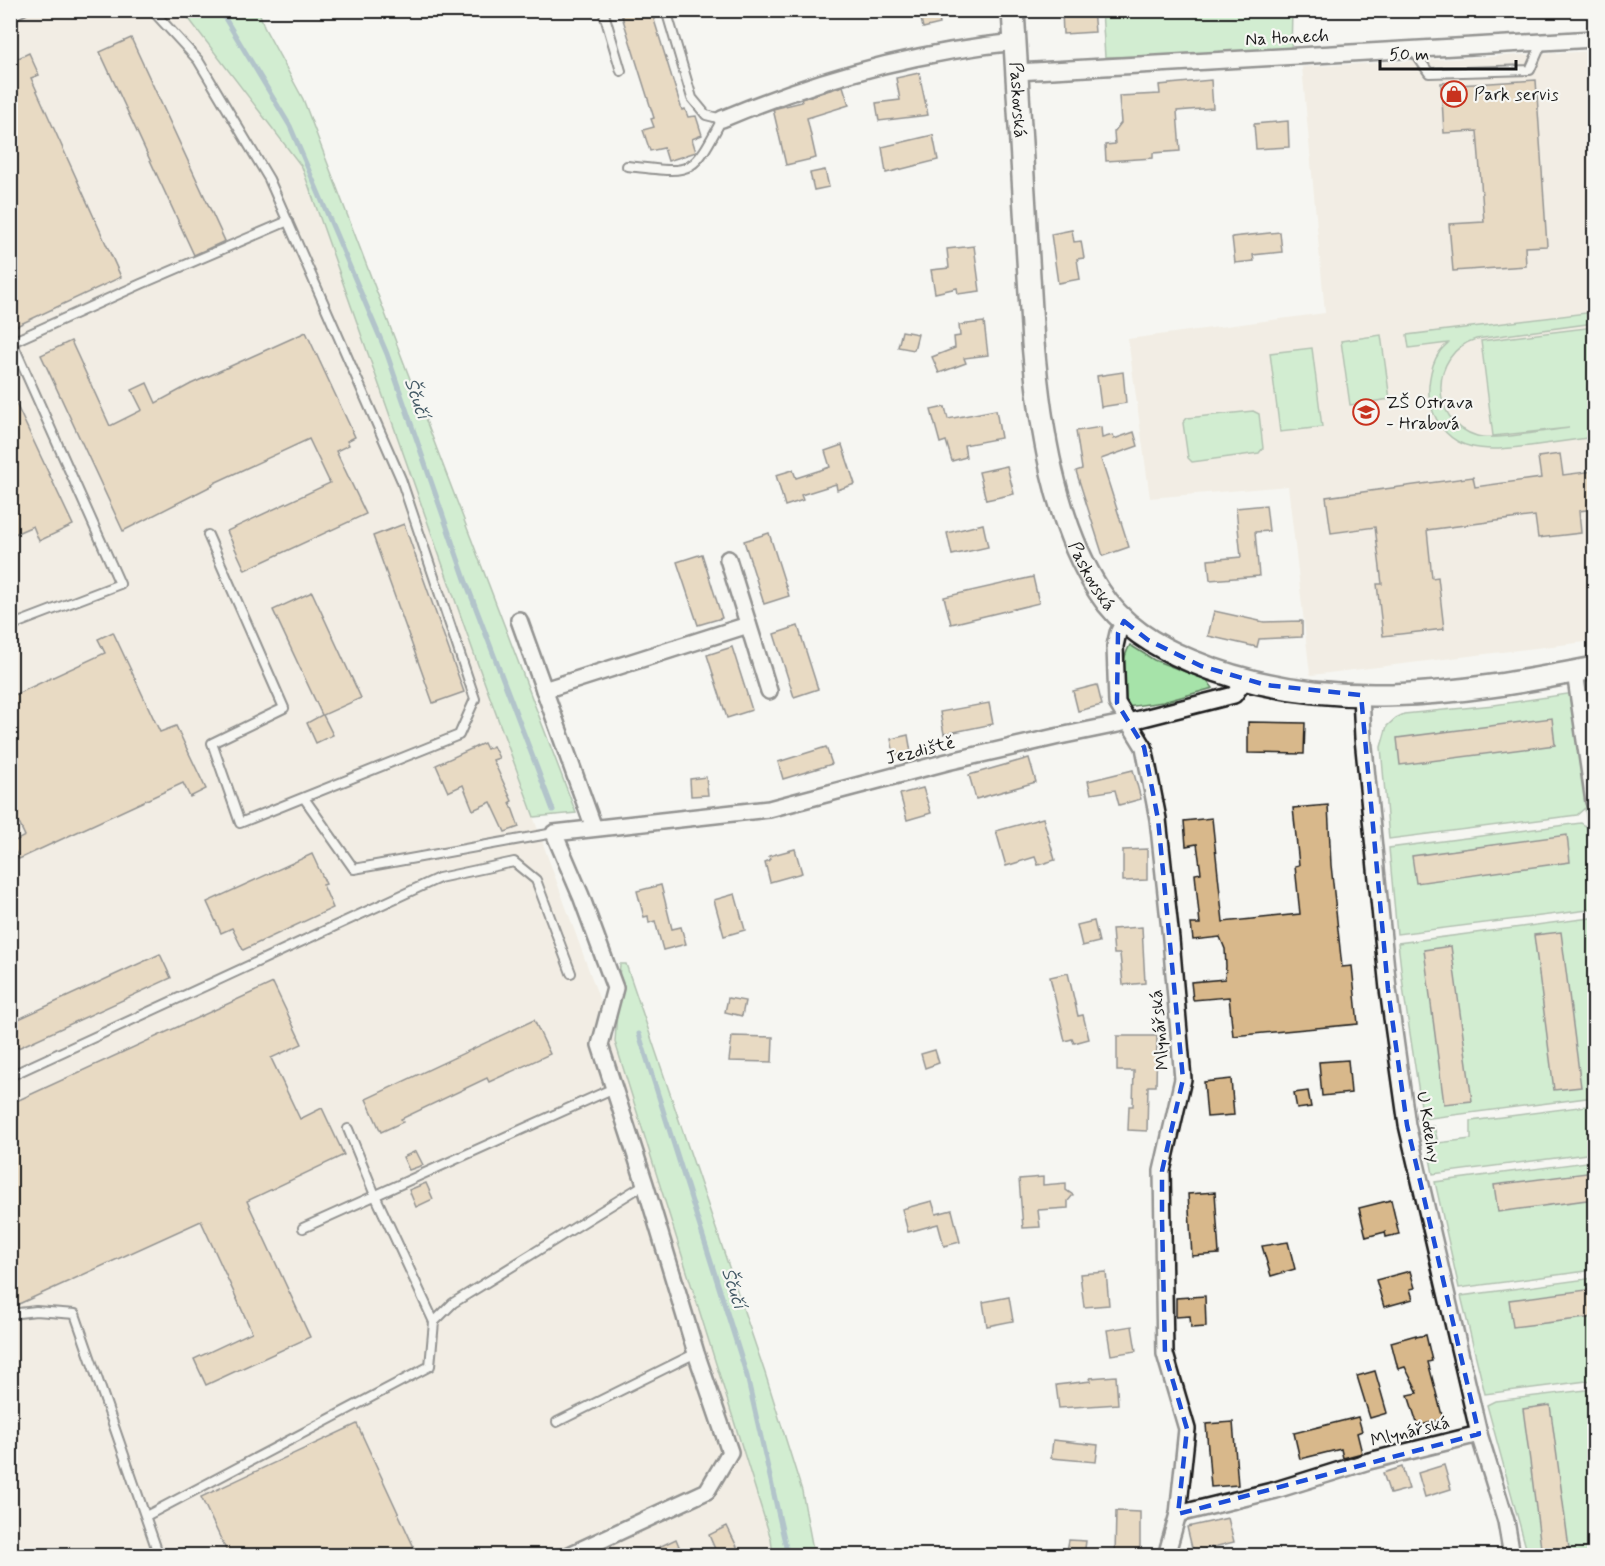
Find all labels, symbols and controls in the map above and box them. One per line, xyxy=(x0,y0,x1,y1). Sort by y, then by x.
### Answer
street label: Na Honech xyxy=(1245,24,1329,52)
scale bar xyxy=(1380,33,1516,71)
text: 50 m xyxy=(1389,43,1429,67)
street label: Paskovská xyxy=(1003,61,1032,139)
shop icon: Park servis xyxy=(1439,79,1469,109)
place label: Park servis xyxy=(1474,83,1559,107)
water label: Ščučí xyxy=(397,374,437,425)
place label: ZŠ Ostrava - Hrabová xyxy=(1386,391,1473,436)
school or university icon: ZŠ Ostrava - Hrabová xyxy=(1351,397,1381,427)
street label: Paskovská xyxy=(1062,538,1120,617)
street label: Jezdiště xyxy=(883,731,957,771)
street label: Mlynářská xyxy=(1145,989,1175,1071)
street label: U Kotelny xyxy=(1410,1090,1446,1165)
water label: Ščučí xyxy=(714,1264,754,1315)
street label: Mlynářská xyxy=(1368,1411,1452,1453)

